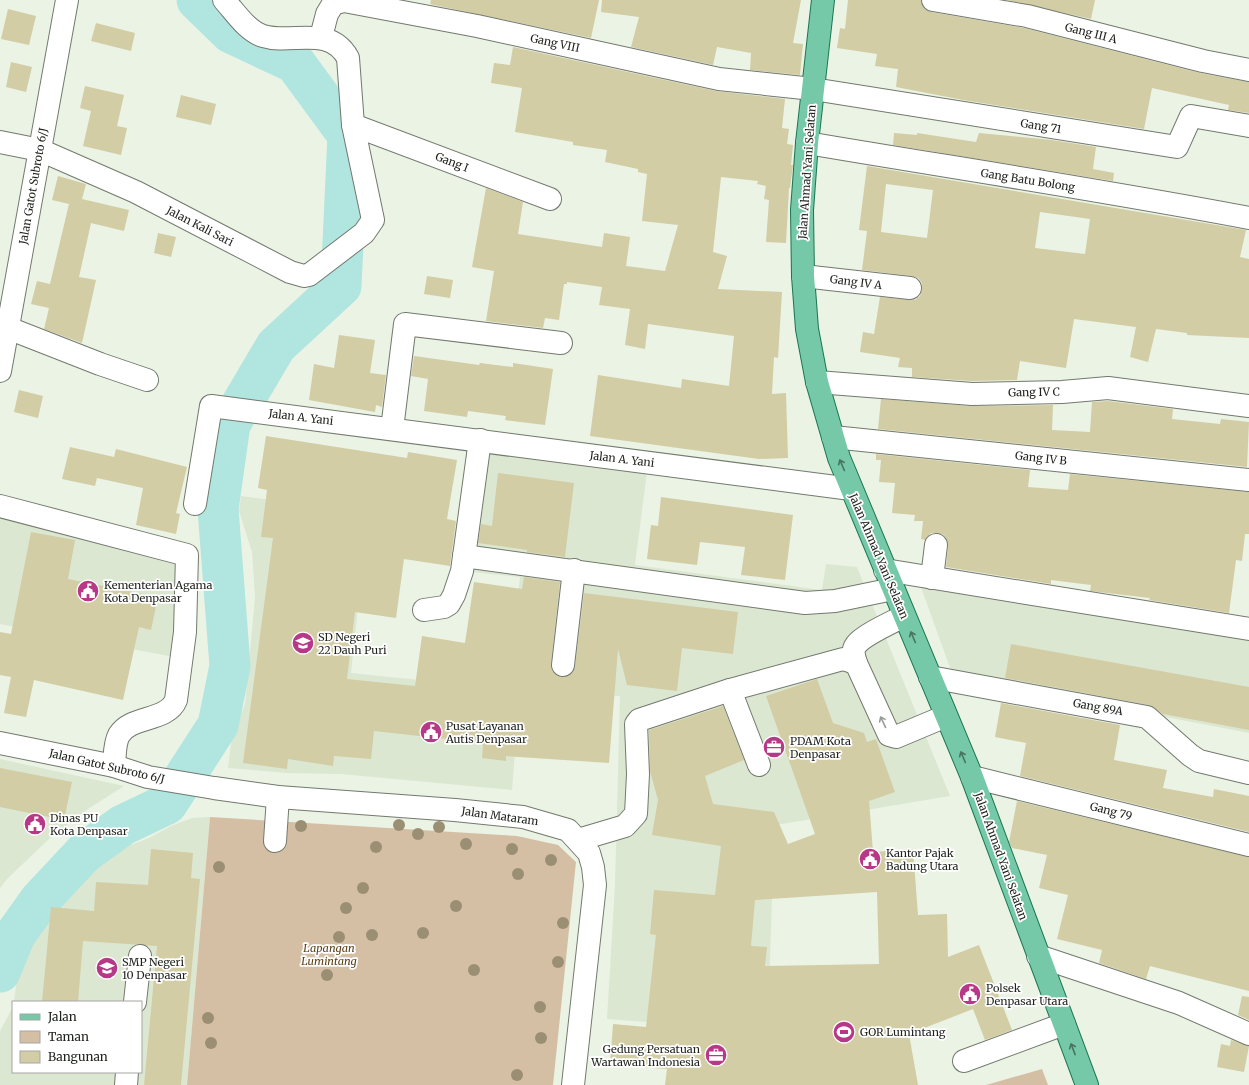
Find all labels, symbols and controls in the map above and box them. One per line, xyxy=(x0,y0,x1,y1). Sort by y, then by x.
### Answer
street label: Gang III A xyxy=(1064,20,1119,46)
street label: Gang VIII xyxy=(529,31,581,55)
street label: Jalan Ahmad Yani Selatan xyxy=(795,104,819,241)
street label: Gang 71 xyxy=(1020,116,1063,136)
street label: Jalan Gatot Subroto 6/J xyxy=(16,126,50,246)
street label: Gang I xyxy=(433,149,471,175)
street label: Gang Batu Bolong xyxy=(980,166,1076,194)
street label: Jalan Kali Sari xyxy=(163,203,236,249)
street label: Gang IV A xyxy=(829,272,883,292)
street label: Gang IV C xyxy=(1008,385,1060,399)
street label: Jalan A. Yani xyxy=(267,406,335,428)
street label: Jalan A. Yani xyxy=(588,448,656,470)
street label: Gang IV B xyxy=(1015,448,1068,468)
one-way arrow xyxy=(837,460,845,472)
street label: Jalan Ahmad Yani Selatan xyxy=(846,490,912,621)
public building icon: Kementerian Agama Kota Denpasar xyxy=(75,578,101,604)
place label: Kementerian Agama Kota Denpasar xyxy=(104,578,212,605)
school or university icon: SD Negeri 22 Dauh Puri xyxy=(290,630,316,656)
place label: SD Negeri 22 Dauh Puri xyxy=(318,630,387,657)
one-way arrow xyxy=(909,631,916,643)
street label: Gang 89A xyxy=(1072,696,1124,718)
one-way arrow xyxy=(879,717,886,729)
public building icon: Pusat Layanan Autis Denpasar xyxy=(418,719,444,745)
place label: Pusat Layanan Autis Denpasar xyxy=(445,719,527,746)
office icon: PDAM Kota Denpasar xyxy=(761,734,787,760)
place label: PDAM Kota Denpasar xyxy=(790,734,851,761)
street label: Jalan Gatot Subroto 6/J xyxy=(47,746,166,786)
one-way arrow xyxy=(959,752,966,764)
street label: Jalan Ahmad Yani Selatan xyxy=(971,789,1031,922)
street label: Gang 79 xyxy=(1088,799,1134,823)
street label: Jalan Mataram xyxy=(460,804,539,828)
public building icon: Dinas PU Kota Denpasar xyxy=(22,811,48,837)
place label: Dinas PU Kota Denpasar xyxy=(50,811,128,838)
public building icon: Kantor Pajak Badung Utara xyxy=(857,846,883,872)
place label: Kantor Pajak Badung Utara xyxy=(886,846,959,873)
park label: Lapangan Lumintang xyxy=(301,941,357,968)
school or university icon: SMP Negeri 10 Denpasar xyxy=(94,955,120,981)
place label: SMP Negeri 10 Denpasar xyxy=(122,955,187,982)
public building icon: Polsek Denpasar Utara xyxy=(957,981,983,1007)
place label: Polsek Denpasar Utara xyxy=(986,981,1068,1008)
legend xyxy=(12,1001,142,1073)
text: Jalan xyxy=(47,1009,77,1024)
sports icon: GOR Lumintang xyxy=(831,1019,857,1045)
place label: GOR Lumintang xyxy=(860,1025,946,1039)
text: Taman xyxy=(48,1029,89,1044)
place label: Gedung Persatuan Wartawan Indonesia xyxy=(590,1042,701,1069)
office icon: Gedung Persatuan Wartawan Indonesia xyxy=(703,1042,729,1068)
one-way arrow xyxy=(1069,1043,1077,1055)
text: Bangunan xyxy=(48,1049,108,1064)

